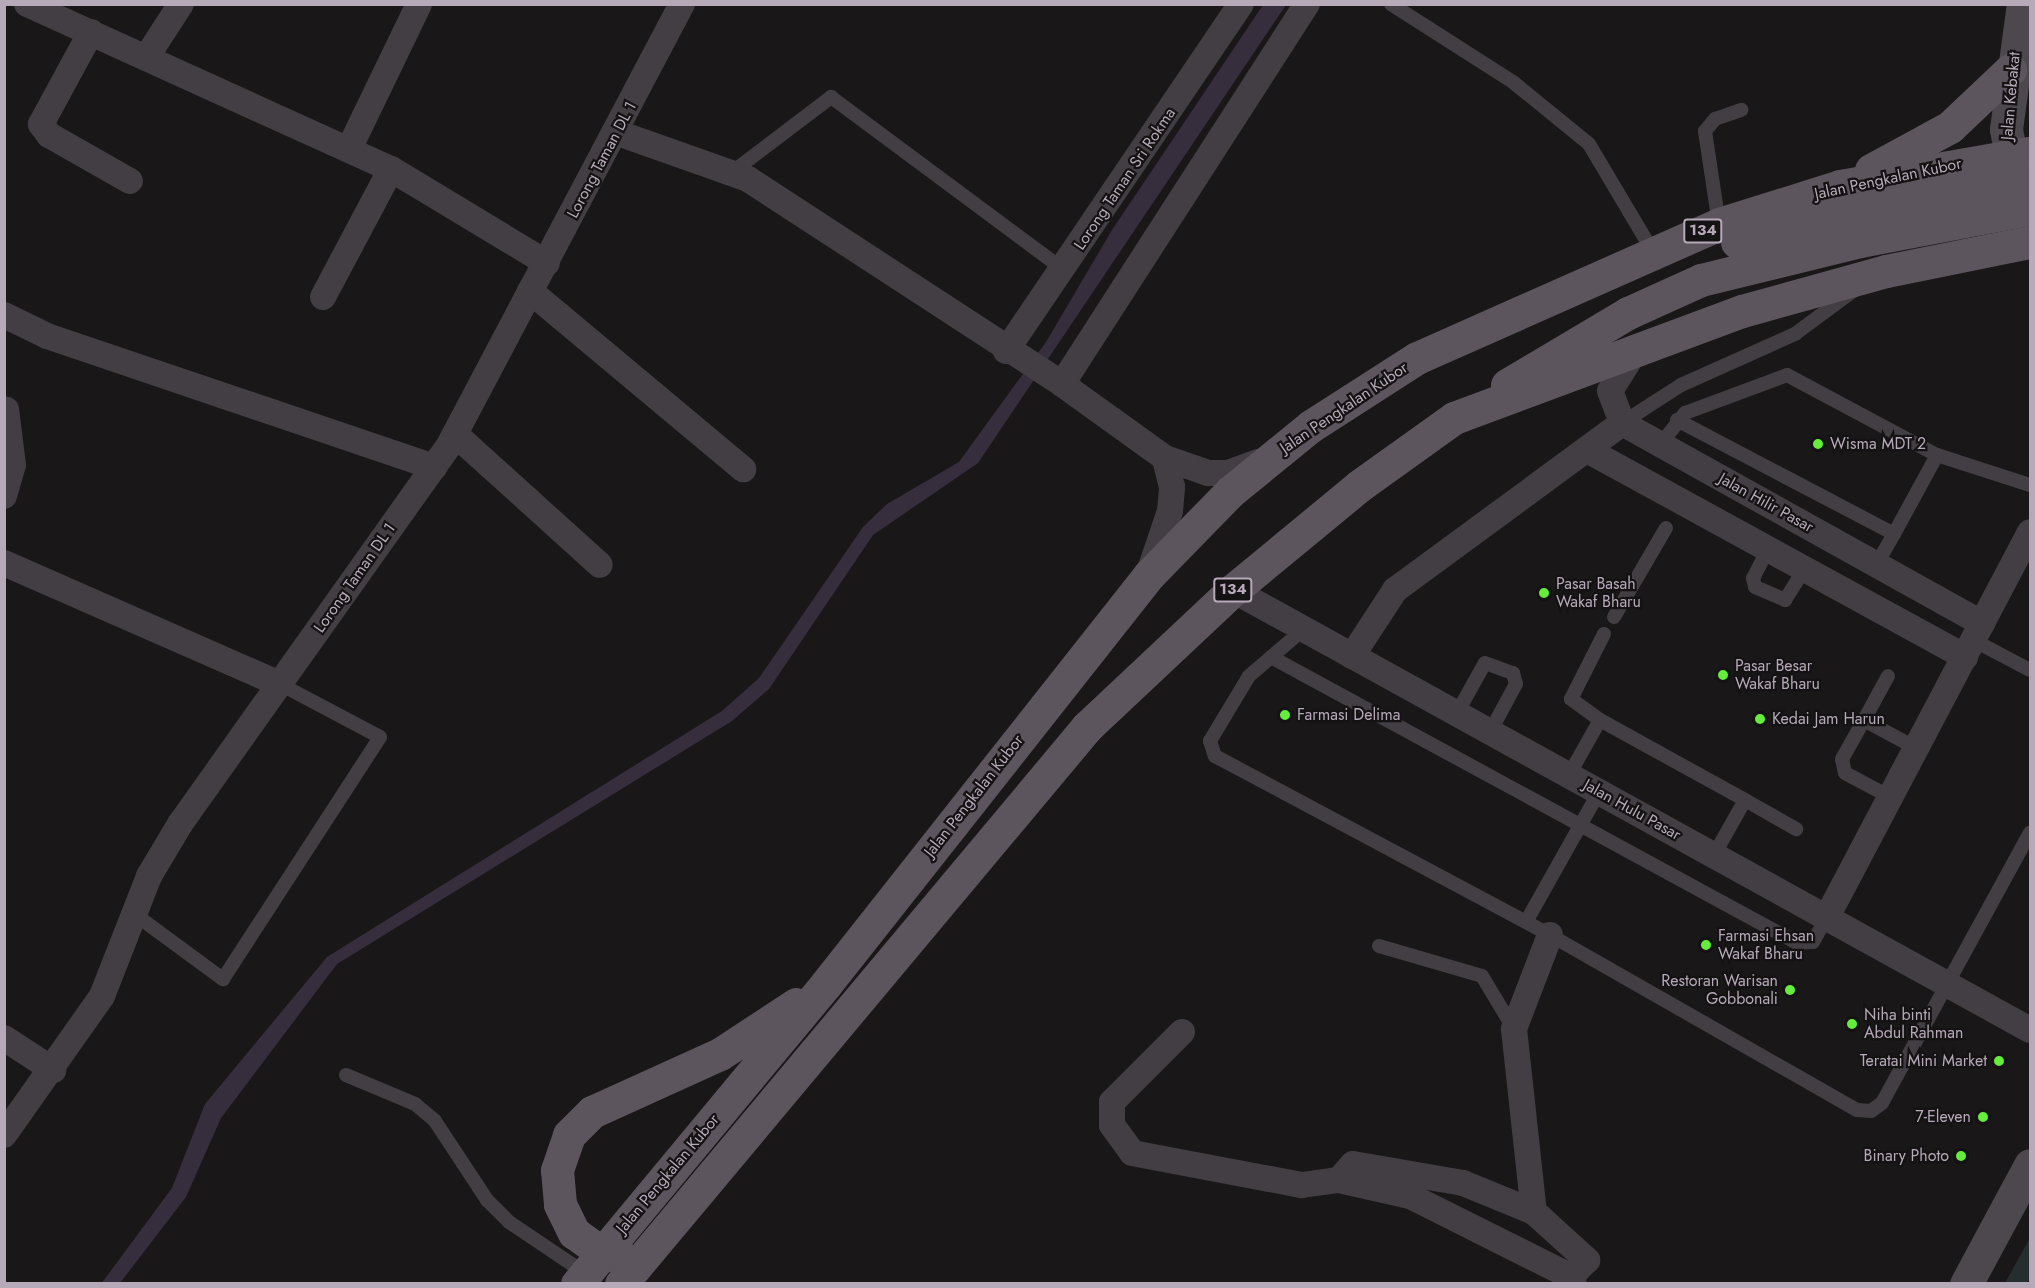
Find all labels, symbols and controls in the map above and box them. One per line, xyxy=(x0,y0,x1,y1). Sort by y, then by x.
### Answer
street label: Jalan Kebakat xyxy=(1998,51,2024,141)
street label: Lorong Taman DL 1 xyxy=(563,98,641,222)
street label: Lorong Taman Sri Rokma xyxy=(1070,104,1180,254)
street label: Jalan Pengkalan Kubor xyxy=(1813,154,1963,204)
road number: 134 xyxy=(1682,219,1724,243)
street label: Jalan Pengkalan Kubor xyxy=(1277,358,1411,458)
place label: Wisma MDT 2 xyxy=(1830,434,1926,454)
marker: Wisma MDT 2 xyxy=(1811,437,1825,451)
street label: Jalan Hilir Pasar xyxy=(1715,469,1817,537)
street label: Lorong Taman DL 1 xyxy=(310,520,400,636)
place label: Pasar Basah Wakaf Bharu xyxy=(1556,574,1641,612)
road number: 134 xyxy=(1212,578,1254,602)
marker: Pasar Basah Wakaf Bharu xyxy=(1537,586,1551,600)
place label: Pasar Besar Wakaf Bharu xyxy=(1735,656,1820,694)
marker: Pasar Besar Wakaf Bharu xyxy=(1716,668,1730,682)
place label: Farmasi Delima xyxy=(1297,705,1400,725)
marker: Farmasi Delima xyxy=(1278,708,1292,722)
place label: Kedai Jam Harun xyxy=(1772,709,1885,729)
marker: Kedai Jam Harun xyxy=(1753,712,1767,726)
street label: Jalan Pengkalan Kubor xyxy=(920,731,1028,861)
street label: Jalan Hulu Pasar xyxy=(1580,775,1684,845)
place label: Farmasi Ehsan Wakaf Bharu xyxy=(1718,926,1814,964)
marker: Farmasi Ehsan Wakaf Bharu xyxy=(1699,938,1713,952)
place label: Restoran Warisan Gobbonali xyxy=(1661,971,1778,1009)
marker: Restoran Warisan Gobbonali xyxy=(1783,983,1797,997)
place label: Niha binti Abdul Rahman xyxy=(1864,1005,1963,1043)
marker: Niha binti Abdul Rahman xyxy=(1845,1017,1859,1031)
place label: Teratai Mini Market xyxy=(1860,1051,1987,1071)
marker: Teratai Mini Market xyxy=(1992,1054,2006,1068)
place label: 7-Eleven xyxy=(1915,1107,1971,1127)
street label: Jalan Pengkalan Kubor xyxy=(613,1110,723,1238)
marker: 7-Eleven xyxy=(1976,1110,1990,1124)
place label: Binary Photo xyxy=(1864,1146,1949,1166)
marker: Binary Photo xyxy=(1954,1149,1968,1163)

